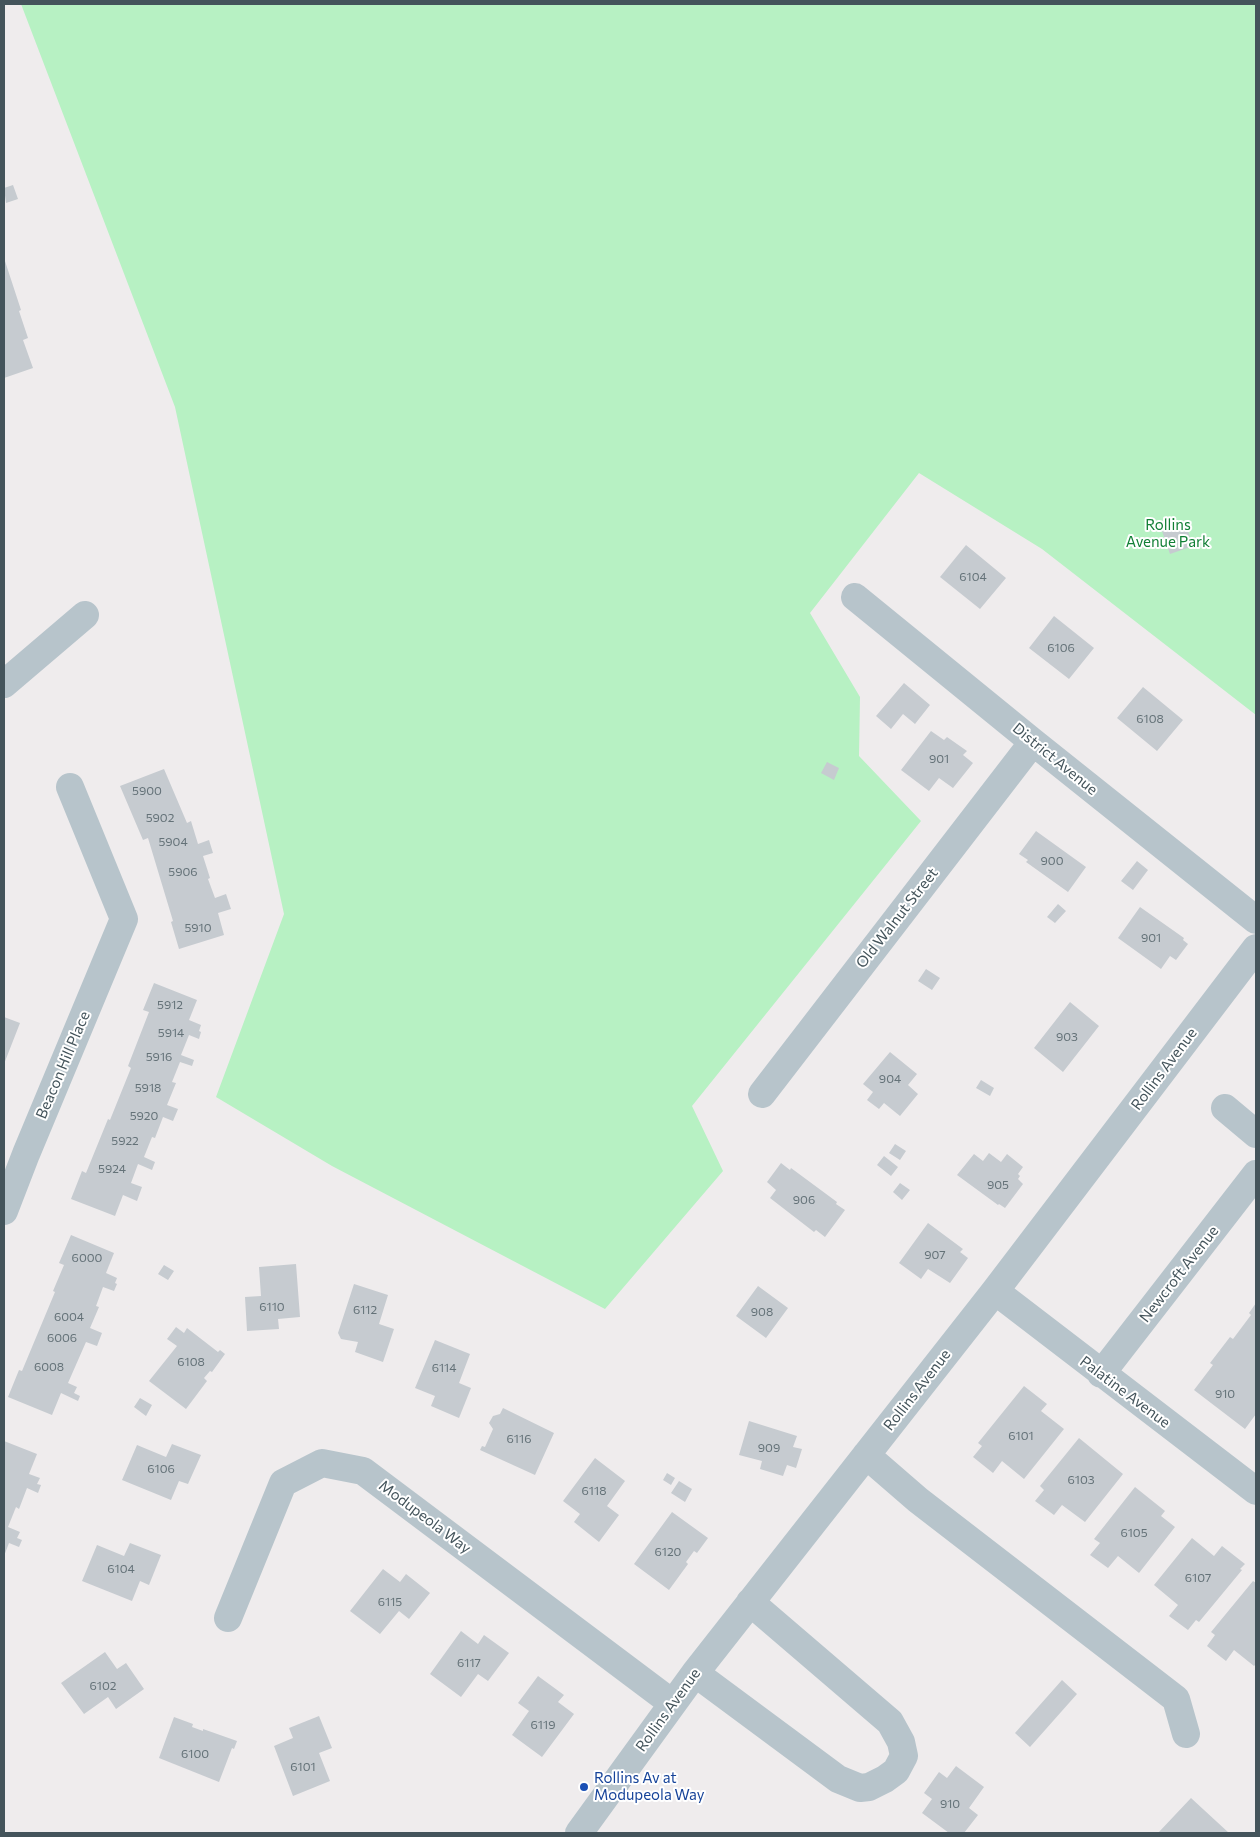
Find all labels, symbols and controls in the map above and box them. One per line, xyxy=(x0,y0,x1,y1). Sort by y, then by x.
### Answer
park label: Rollins Avenue Park xyxy=(1126,516,1210,551)
house number: 6104 xyxy=(959,570,987,584)
house number: 6106 xyxy=(1047,641,1075,655)
house number: 6108 xyxy=(1136,712,1164,726)
street label: District Avenue xyxy=(1009,719,1101,799)
house number: 901 xyxy=(929,752,949,766)
house number: 5900 xyxy=(132,784,162,798)
house number: 5902 xyxy=(146,811,174,825)
house number: 5904 xyxy=(158,835,188,849)
house number: 900 xyxy=(1041,854,1063,868)
street label: Old Walnut Street xyxy=(852,864,942,972)
house number: 5906 xyxy=(168,865,198,879)
house number: 5910 xyxy=(184,921,212,935)
house number: 901 xyxy=(1141,931,1161,945)
house number: 5912 xyxy=(157,998,183,1012)
street label: Beacon Hill Place xyxy=(32,1008,94,1122)
street label: Rollins Avenue xyxy=(1127,1024,1201,1114)
house number: 5914 xyxy=(158,1026,184,1040)
house number: 903 xyxy=(1056,1030,1078,1044)
house number: 5916 xyxy=(146,1050,172,1064)
house number: 904 xyxy=(879,1072,901,1086)
house number: 5918 xyxy=(135,1081,161,1095)
house number: 5920 xyxy=(130,1109,158,1123)
house number: 5922 xyxy=(111,1134,139,1148)
house number: 5924 xyxy=(98,1162,126,1176)
house number: 905 xyxy=(987,1178,1009,1192)
house number: 906 xyxy=(793,1193,815,1207)
street label: Newcroft Avenue xyxy=(1136,1222,1222,1326)
house number: 907 xyxy=(924,1248,946,1262)
house number: 6000 xyxy=(72,1251,102,1265)
house number: 6110 xyxy=(259,1300,285,1314)
house number: 6112 xyxy=(353,1303,377,1317)
house number: 908 xyxy=(751,1305,773,1319)
house number: 6004 xyxy=(54,1310,84,1324)
house number: 6006 xyxy=(47,1331,77,1345)
street label: Rollins Avenue xyxy=(880,1346,954,1434)
street label: Palatine Avenue xyxy=(1076,1352,1174,1432)
house number: 6108 xyxy=(177,1355,205,1369)
house number: 6008 xyxy=(34,1360,64,1374)
house number: 6114 xyxy=(432,1361,456,1375)
house number: 910 xyxy=(1215,1387,1235,1401)
house number: 6101 xyxy=(1008,1429,1034,1443)
house number: 6116 xyxy=(507,1432,531,1446)
house number: 909 xyxy=(758,1441,780,1455)
house number: 6106 xyxy=(147,1462,175,1476)
house number: 6103 xyxy=(1067,1473,1095,1487)
street label: Modupeola Way xyxy=(375,1477,475,1557)
house number: 6118 xyxy=(582,1484,606,1498)
house number: 6105 xyxy=(1120,1526,1148,1540)
house number: 6120 xyxy=(655,1545,681,1559)
house number: 6104 xyxy=(107,1562,135,1576)
house number: 6107 xyxy=(1185,1571,1211,1585)
house number: 6115 xyxy=(378,1595,402,1609)
house number: 6117 xyxy=(457,1656,481,1670)
street label: Rollins Avenue xyxy=(632,1665,704,1755)
house number: 6102 xyxy=(90,1679,116,1693)
house number: 6119 xyxy=(531,1718,555,1732)
house number: 6100 xyxy=(181,1747,209,1761)
house number: 6101 xyxy=(290,1760,316,1774)
place label: Rollins Av at Modupeola Way xyxy=(594,1769,705,1804)
marker: Rollins Av at Modupeola Way xyxy=(578,1781,590,1793)
house number: 910 xyxy=(940,1797,960,1811)

